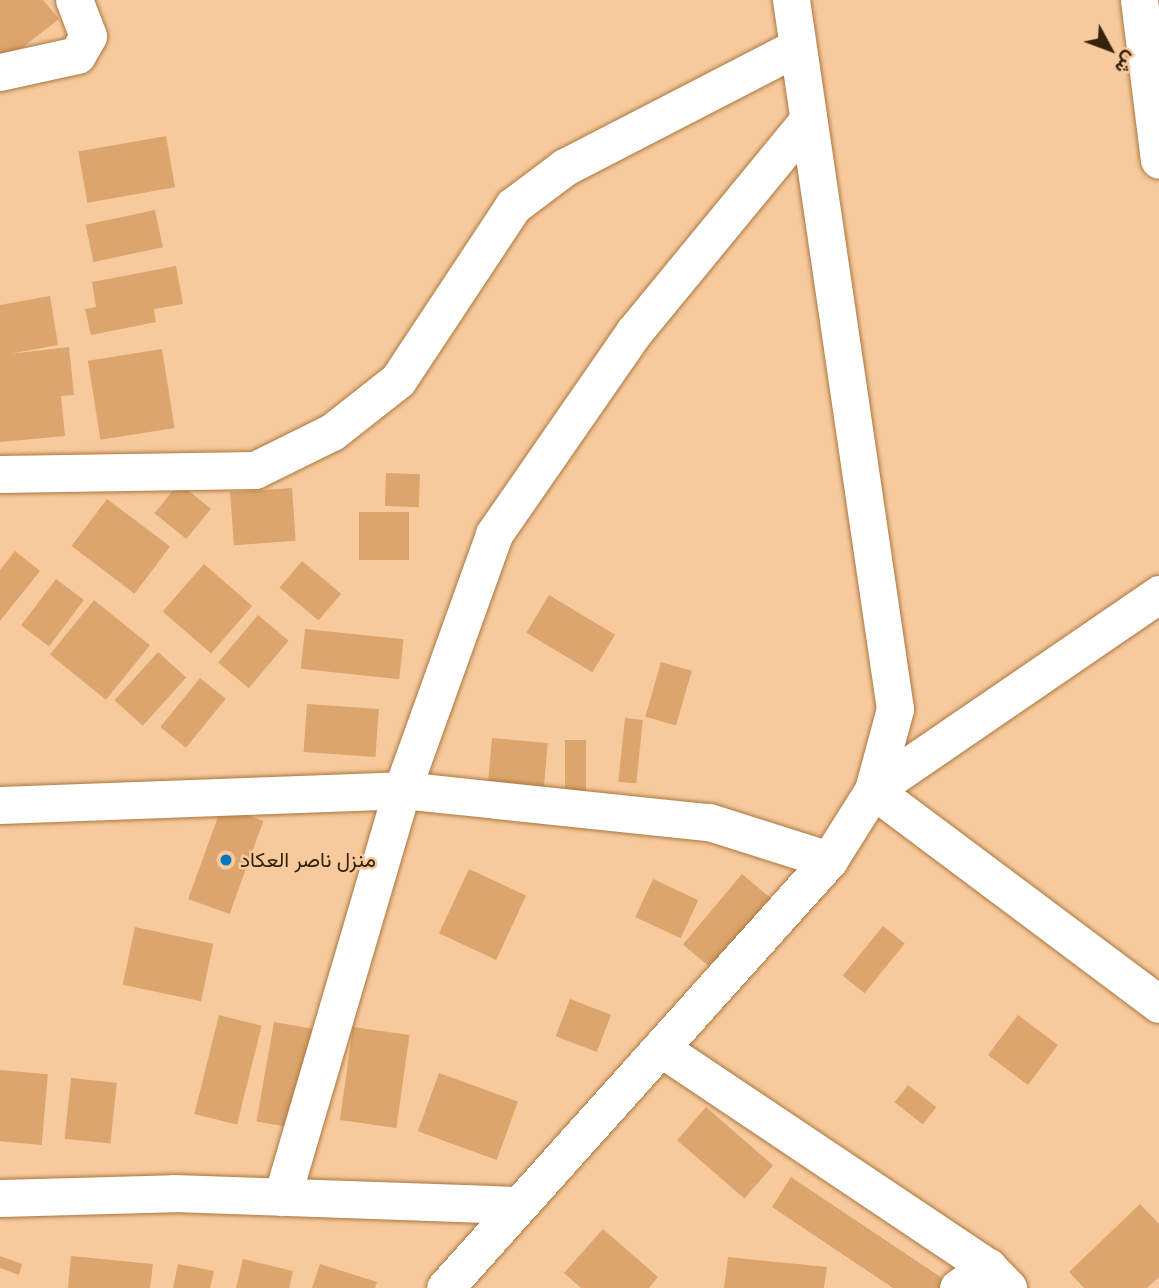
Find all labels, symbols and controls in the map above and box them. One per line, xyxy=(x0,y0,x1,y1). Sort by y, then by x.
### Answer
north arrow xyxy=(1075,14,1145,84)
text: ش xyxy=(1110,47,1142,79)
place label: منزل ناصر العكاد xyxy=(240,847,376,873)
marker: منزل ناصر العكاد xyxy=(218,852,234,868)

